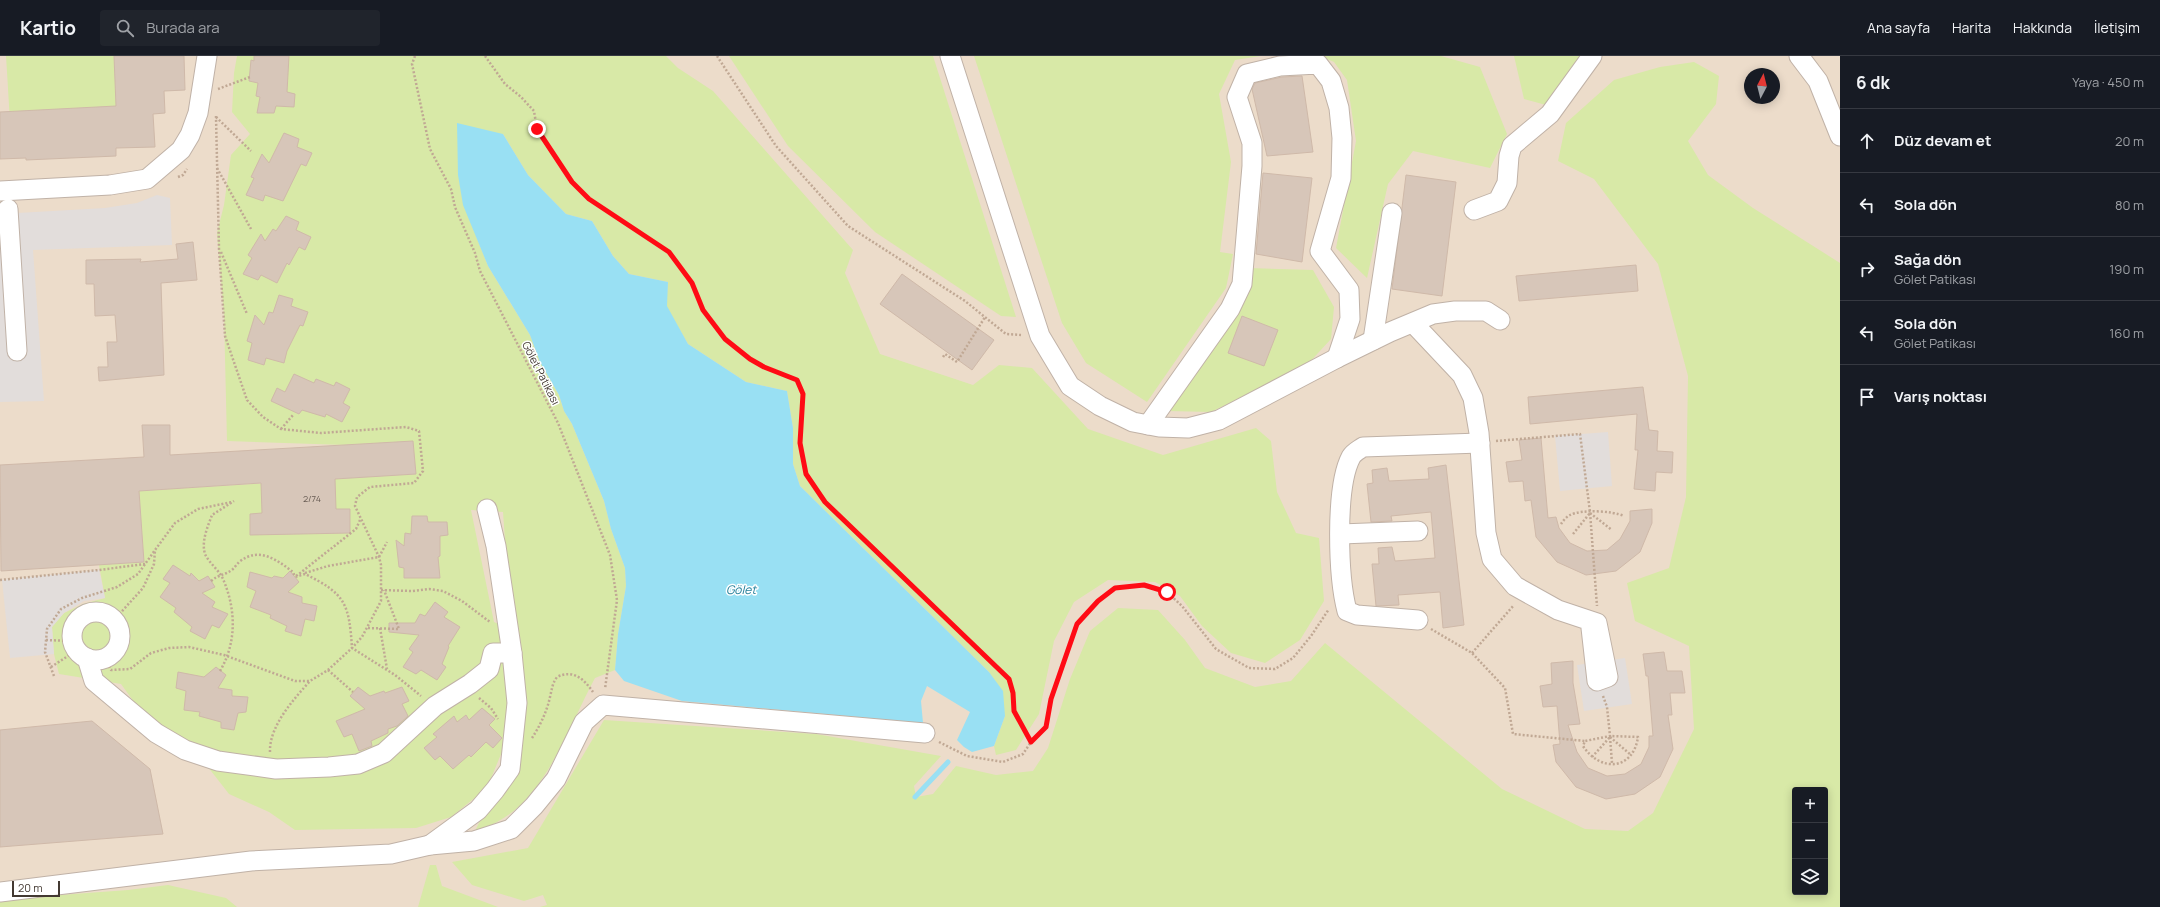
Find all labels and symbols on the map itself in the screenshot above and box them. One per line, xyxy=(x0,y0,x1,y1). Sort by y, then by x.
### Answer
north arrow xyxy=(1744,68,1780,104)
route end xyxy=(528,120,546,138)
street label: Gölet Patikası xyxy=(519,339,564,407)
house number: 2/74 xyxy=(303,492,321,505)
water label: Gölet xyxy=(726,581,757,598)
route start xyxy=(1158,583,1176,601)
scale bar xyxy=(12,879,60,898)

